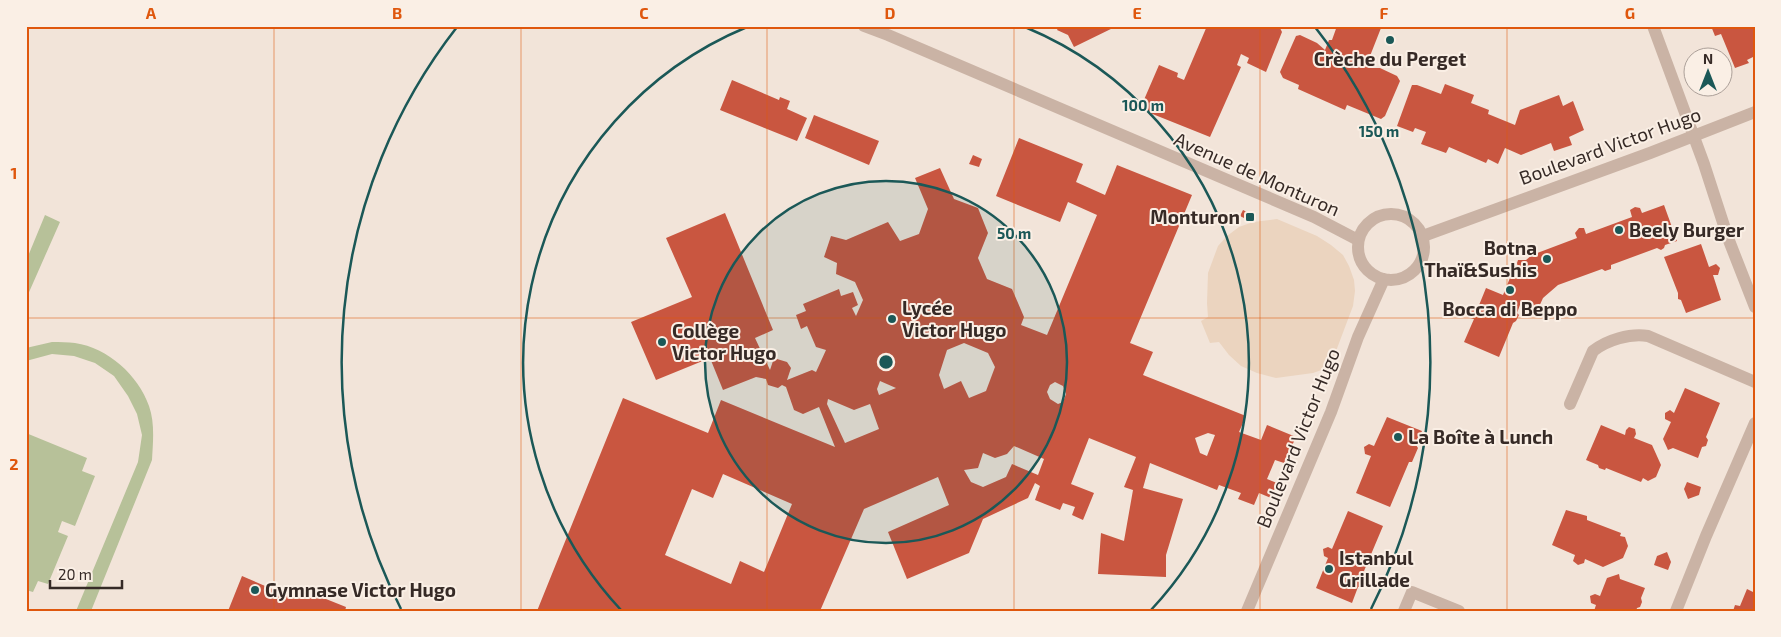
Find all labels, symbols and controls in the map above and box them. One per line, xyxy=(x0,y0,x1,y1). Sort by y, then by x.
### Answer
text: A xyxy=(146,3,157,22)
text: B xyxy=(392,3,402,22)
text: C xyxy=(639,3,649,22)
text: D xyxy=(885,3,896,22)
text: E xyxy=(1132,3,1142,22)
text: F xyxy=(1380,3,1389,22)
text: G xyxy=(1625,3,1635,22)
marker: Crèche du Perget xyxy=(1384,34,1396,46)
place label: Crèche du Perget xyxy=(1314,47,1466,70)
north arrow xyxy=(1684,48,1734,98)
text: N xyxy=(1703,50,1713,67)
text: 100 m xyxy=(1122,96,1164,114)
street label: Boulevard Victor Hugo xyxy=(1516,102,1704,189)
text: 150 m xyxy=(1359,122,1399,140)
street label: Avenue de Monturon xyxy=(1171,127,1343,221)
text: 1 xyxy=(11,163,17,182)
place label: Monturon xyxy=(1150,206,1240,228)
marker: Monturon xyxy=(1244,211,1256,223)
place label: Beely Burger xyxy=(1629,218,1744,242)
text: 50 m xyxy=(997,224,1031,242)
marker: Beely Burger xyxy=(1613,224,1625,236)
place label: Botna Thaï&Sushis xyxy=(1424,236,1537,281)
marker: Botna Thaï&Sushis xyxy=(1541,253,1553,265)
marker: Bocca di Beppo xyxy=(1504,284,1516,296)
place label: Lycée Victor Hugo xyxy=(902,296,1006,341)
place label: Bocca di Beppo xyxy=(1442,297,1578,320)
marker: Lycée Victor Hugo xyxy=(886,313,898,325)
place label: Collège Victor Hugo xyxy=(672,319,776,364)
marker: Collège Victor Hugo xyxy=(656,336,668,348)
street label: Boulevard Victor Hugo xyxy=(1251,345,1344,531)
centre of rings xyxy=(877,353,895,371)
place label: La Boîte à Lunch xyxy=(1408,425,1553,448)
marker: La Boîte à Lunch xyxy=(1392,431,1404,443)
text: 2 xyxy=(9,454,19,473)
place label: Istanbul Grillade xyxy=(1339,546,1414,591)
scale bar xyxy=(50,557,122,589)
marker: Istanbul Grillade xyxy=(1323,563,1335,575)
text: 20 m xyxy=(58,565,92,583)
place label: Gymnase Victor Hugo xyxy=(265,578,456,602)
marker: Gymnase Victor Hugo xyxy=(249,584,261,596)

